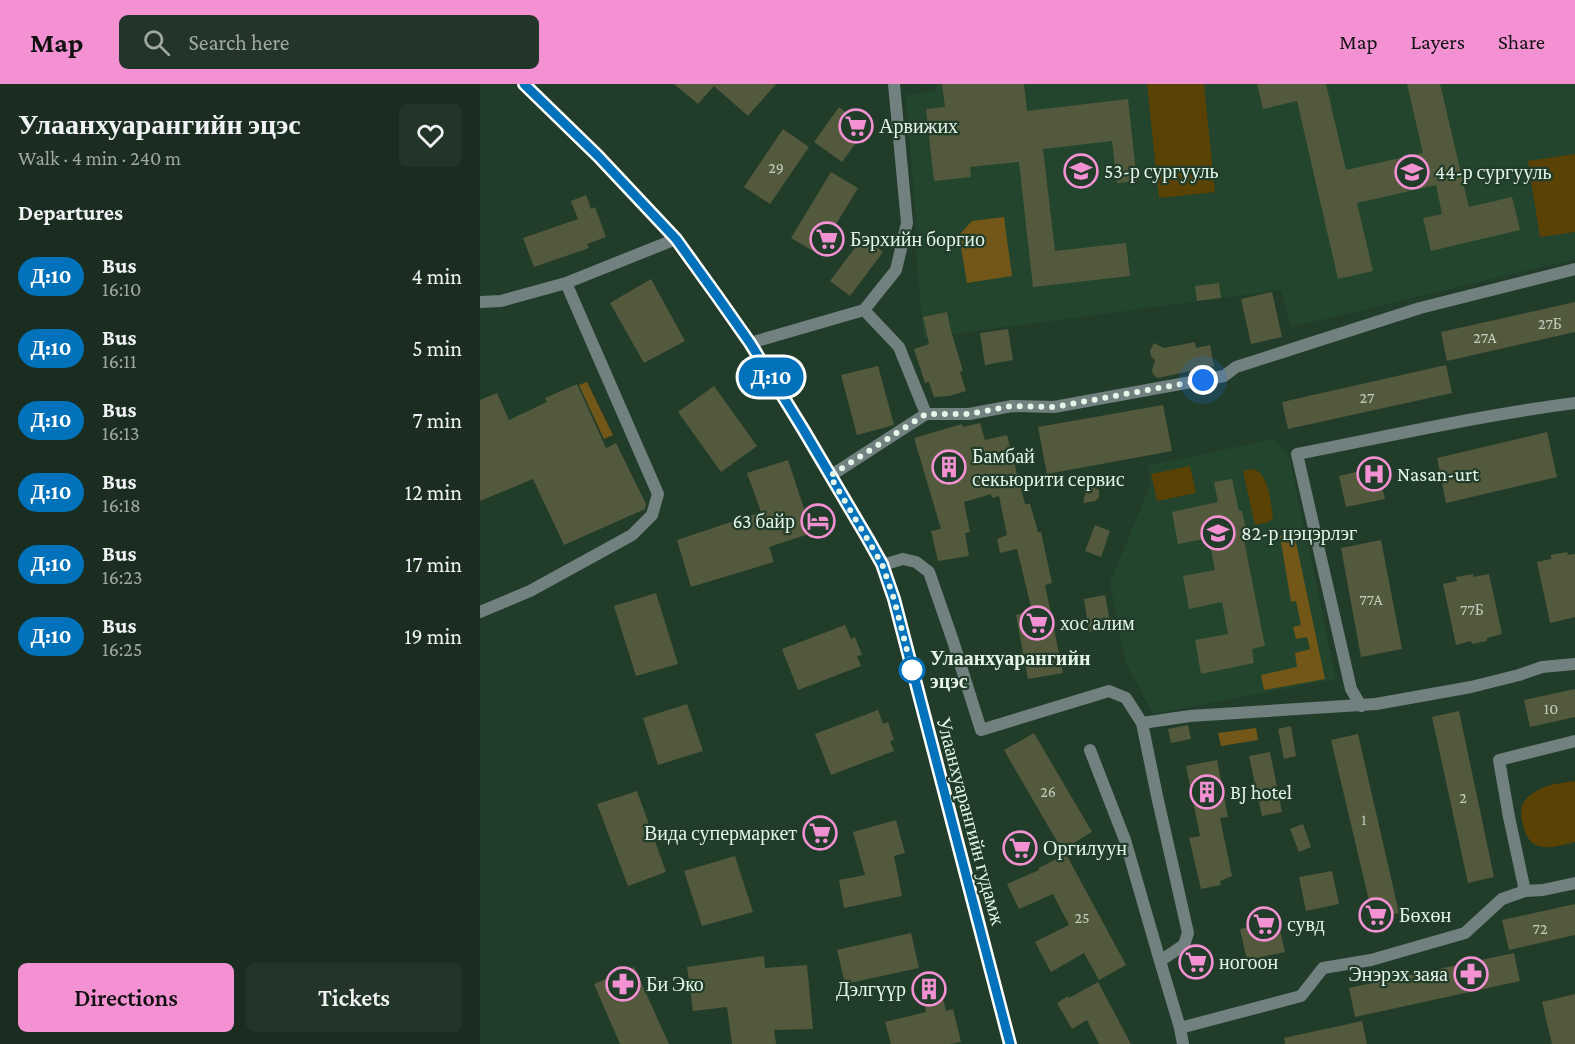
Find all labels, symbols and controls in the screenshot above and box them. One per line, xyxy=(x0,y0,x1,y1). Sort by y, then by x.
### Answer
search box xyxy=(119,15,539,69)
icon: search xyxy=(140,26,173,59)
text: Map xyxy=(30,27,83,58)
text: Search here xyxy=(188,30,289,55)
text: Map xyxy=(1339,30,1378,54)
text: Layers xyxy=(1411,30,1465,54)
text: Share xyxy=(1498,30,1545,54)
button: heart xyxy=(399,104,462,167)
supermarket icon: Арвижих xyxy=(838,108,874,144)
text: Улаанхуарангийн эцэс xyxy=(18,109,301,140)
place label: Арвижих xyxy=(879,115,958,138)
text: Walk · 4 min · 240 m xyxy=(18,147,181,169)
school or university icon: 53-р сургууль xyxy=(1063,153,1099,189)
school or university icon: 44-р сургууль xyxy=(1394,154,1430,190)
house number: 29 xyxy=(768,159,784,176)
place label: 53-р сургууль xyxy=(1104,160,1219,183)
place label: 44-р сургууль xyxy=(1435,161,1552,184)
text: Departures xyxy=(18,200,123,225)
supermarket icon: Бэрхийн боргио xyxy=(809,221,845,257)
place label: Бэрхийн боргио xyxy=(850,228,985,251)
text: Bus xyxy=(102,253,136,278)
text: Д:10 xyxy=(31,264,71,288)
text: 4 min xyxy=(411,264,462,289)
text: 16:10 xyxy=(102,278,141,300)
house number: 27Б xyxy=(1538,315,1562,332)
text: Bus xyxy=(102,325,136,350)
house number: 27A xyxy=(1473,329,1498,346)
text: Д:10 xyxy=(31,336,71,360)
text: 5 min xyxy=(412,336,462,361)
text: 16:11 xyxy=(102,350,137,372)
line badge: Д:10 xyxy=(729,358,813,396)
text: Д:10 xyxy=(751,365,791,389)
your location xyxy=(1188,365,1218,395)
house number: 27 xyxy=(1360,389,1375,406)
text: Bus xyxy=(102,397,136,422)
text: Д:10 xyxy=(31,408,71,432)
text: 7 min xyxy=(412,408,462,433)
text: 16:13 xyxy=(102,422,140,444)
place label: Бамбай секьюрити сервис xyxy=(972,445,1125,491)
building icon: Бамбай секьюрити сервис xyxy=(931,449,967,485)
hospital icon: Nasan-urt xyxy=(1356,456,1392,492)
place label: Nasan-urt xyxy=(1397,463,1479,485)
text: Bus xyxy=(102,469,136,494)
text: Д:10 xyxy=(31,480,71,504)
text: 12 min xyxy=(405,480,462,505)
text: 16:18 xyxy=(102,494,141,516)
hotel icon: 63 байр xyxy=(800,503,836,539)
place label: 63 байр xyxy=(733,510,795,533)
school or university icon: 82-р цэцэрлэг xyxy=(1200,515,1236,551)
place label: 82-р цэцэрлэг xyxy=(1241,522,1357,545)
text: Bus xyxy=(102,541,136,566)
text: Д:10 xyxy=(31,552,71,576)
text: 17 min xyxy=(405,552,462,577)
text: 16:23 xyxy=(102,566,142,588)
house number: 77A xyxy=(1359,591,1384,608)
house number: 77Б xyxy=(1460,601,1484,618)
supermarket icon: хос алим xyxy=(1019,605,1055,641)
place label: хос алим xyxy=(1060,612,1135,634)
text: Bus xyxy=(102,613,136,638)
text: Д:10 xyxy=(31,624,71,648)
text: 19 min xyxy=(404,624,462,649)
text: 16:25 xyxy=(102,638,142,660)
place label: Улаанхуарангийн эцэс xyxy=(930,647,1090,692)
marker: Улаанхуарангийн эцэс xyxy=(899,657,925,683)
house number: 10 xyxy=(1544,700,1558,717)
street label: Улаанхуарангийн гудамж xyxy=(932,715,1009,928)
building icon: BJ hotel xyxy=(1189,774,1225,810)
place label: BJ hotel xyxy=(1230,781,1292,804)
house number: 26 xyxy=(1040,783,1056,800)
house number: 2 xyxy=(1459,789,1467,806)
house number: 1 xyxy=(1361,811,1367,828)
supermarket icon: Вида супермаркет xyxy=(802,815,838,851)
place label: Вида супермаркет xyxy=(644,822,797,845)
supermarket icon: Оргилуун xyxy=(1002,830,1038,866)
place label: Оргилуун xyxy=(1043,837,1127,860)
supermarket icon: Бөхөн xyxy=(1358,897,1394,933)
place label: Бөхөн xyxy=(1399,904,1451,926)
supermarket icon: сувд xyxy=(1246,906,1282,942)
house number: 25 xyxy=(1074,909,1090,926)
place label: сувд xyxy=(1287,913,1325,936)
house number: 72 xyxy=(1533,920,1548,937)
supermarket icon: ногоон xyxy=(1178,944,1214,980)
place label: ногоон xyxy=(1219,951,1278,973)
pharmacy icon: Энэрэх заяа xyxy=(1453,956,1489,992)
button: Directions xyxy=(18,963,234,1032)
button: Tickets xyxy=(246,963,462,1032)
place label: Энэрэх заяа xyxy=(1349,963,1448,986)
pharmacy icon: Би Эко xyxy=(605,966,641,1002)
building icon: Дэлгүүр xyxy=(911,971,947,1007)
place label: Би Эко xyxy=(646,973,704,995)
place label: Дэлгүүр xyxy=(836,978,906,1001)

